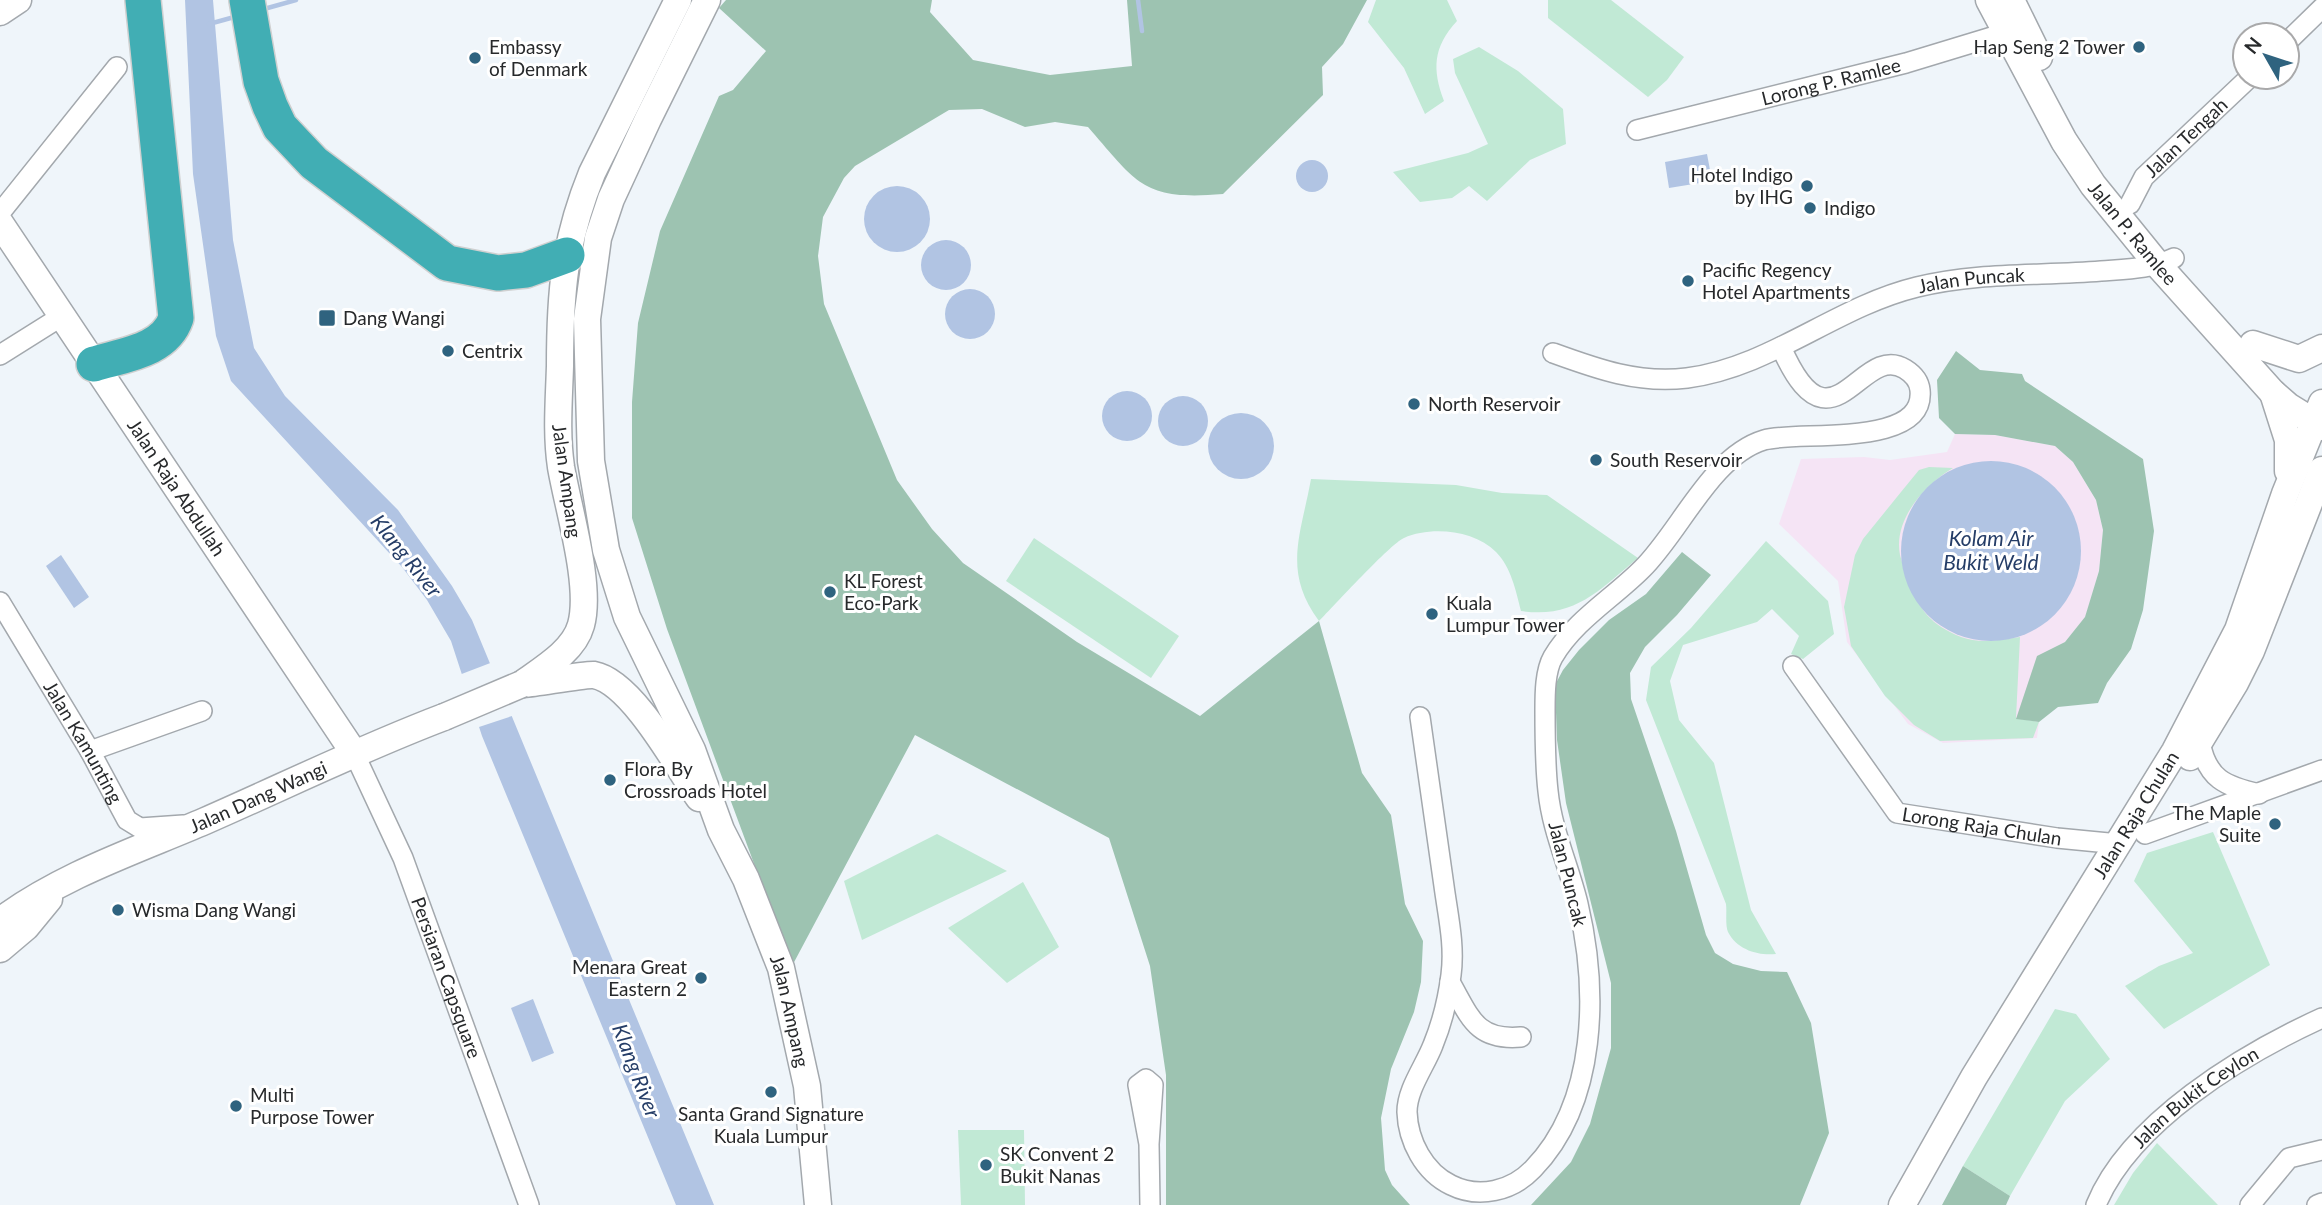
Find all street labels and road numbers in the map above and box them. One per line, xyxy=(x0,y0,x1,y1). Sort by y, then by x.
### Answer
street label: Lorong P. Ramlee xyxy=(1759,53,1903,110)
street label: Jalan Tengah xyxy=(2139,93,2232,182)
street label: Jalan P. Ramlee xyxy=(2084,177,2182,289)
street label: Jalan Puncak xyxy=(1916,263,2025,297)
street label: Jalan Raja Abdullah xyxy=(123,414,231,560)
street label: Jalan Ampang xyxy=(548,422,587,540)
street label: Jalan Kamunting xyxy=(39,676,128,807)
street label: Jalan Raja Chulan xyxy=(2087,747,2183,882)
street label: Jalan Dang Wangi xyxy=(186,756,330,837)
street label: Lorong Raja Chulan xyxy=(1901,802,2063,850)
street label: Jalan Puncak xyxy=(1544,819,1593,929)
street label: Persiaran Capsquare xyxy=(407,893,487,1061)
street label: Jalan Ampang xyxy=(766,951,815,1069)
street label: Jalan Bukit Ceylon xyxy=(2127,1041,2262,1152)

